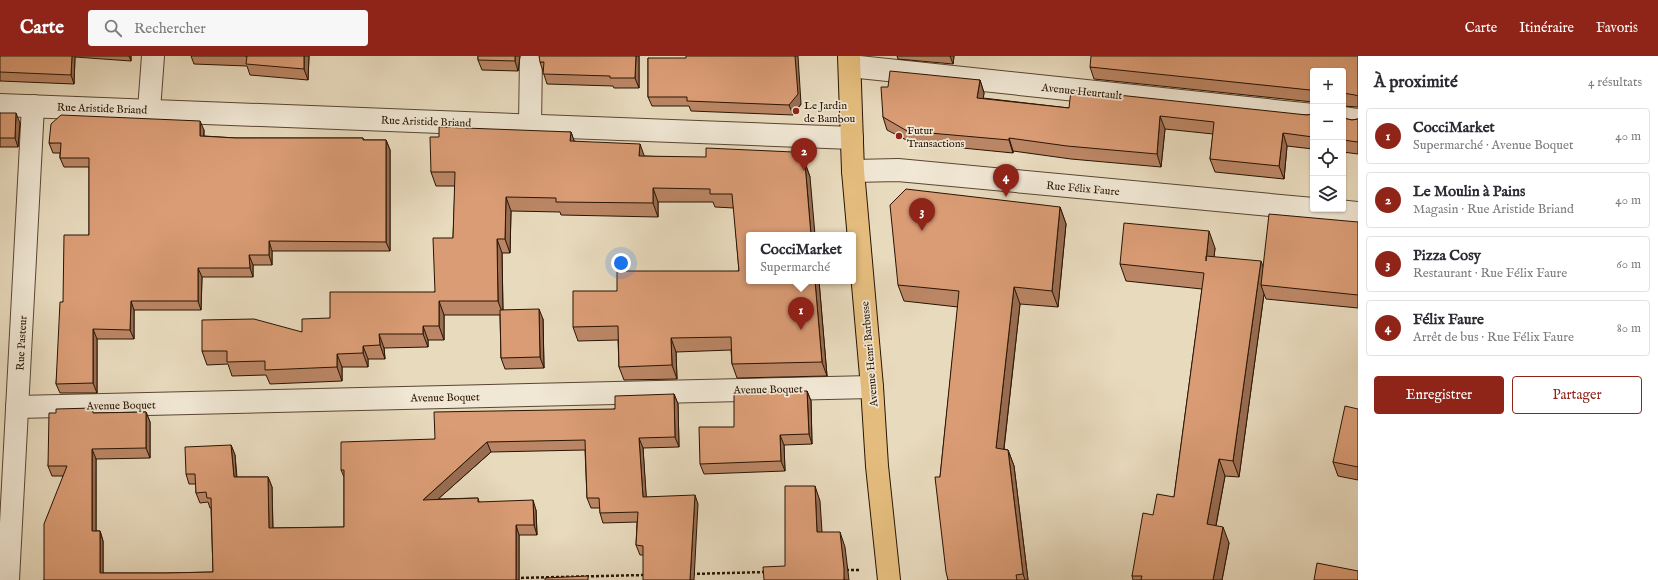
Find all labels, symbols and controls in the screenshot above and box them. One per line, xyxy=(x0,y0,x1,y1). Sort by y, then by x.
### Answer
search box xyxy=(88,10,368,46)
text: Carte xyxy=(20,16,64,40)
icon: search xyxy=(102,17,124,39)
text: Rechercher xyxy=(134,19,206,38)
text: Carte xyxy=(1465,19,1497,37)
text: Itinéraire xyxy=(1519,19,1574,37)
text: Favoris xyxy=(1596,19,1638,37)
map controls xyxy=(1310,68,1346,212)
button: + xyxy=(1310,68,1346,104)
text: À proximité xyxy=(1374,72,1458,93)
text: 4 résultats xyxy=(1588,74,1642,91)
street label: Avenue Heurtault xyxy=(1040,81,1123,103)
place label: Le Jardin de Bambou xyxy=(804,99,856,126)
street label: Rue Aristide Briand xyxy=(57,100,148,118)
button: − xyxy=(1310,104,1346,140)
marker: Le Jardin de Bambou xyxy=(791,106,801,116)
street label: Rue Aristide Briand xyxy=(381,113,472,131)
text: CocciMarket xyxy=(1413,118,1495,137)
place label: Futur Transactions xyxy=(907,124,965,151)
text: 1 xyxy=(1386,128,1390,145)
text: 40 m xyxy=(1615,128,1641,145)
marker: Futur Transactions xyxy=(894,131,904,141)
text: Supermarché · Avenue Boquet xyxy=(1413,137,1573,154)
pin: 2 xyxy=(791,138,817,171)
button: locate xyxy=(1310,140,1346,176)
pin: 4 xyxy=(993,164,1019,197)
button: layers xyxy=(1310,176,1346,212)
street label: Rue Félix Faure xyxy=(1046,179,1120,199)
text: Le Moulin à Pains xyxy=(1413,182,1525,201)
text: 2 xyxy=(1385,192,1391,209)
text: 40 m xyxy=(1615,192,1641,209)
pin: 3 xyxy=(909,198,935,231)
text: Magasin · Rue Aristide Briand xyxy=(1413,201,1574,218)
popup xyxy=(746,232,856,284)
text: CocciMarket xyxy=(760,240,842,259)
text: Pizza Cosy xyxy=(1413,246,1481,265)
your location xyxy=(611,253,631,273)
text: 3 xyxy=(1386,256,1390,273)
text: 60 m xyxy=(1616,256,1641,273)
text: Supermarché xyxy=(760,259,830,276)
text: Restaurant · Rue Félix Faure xyxy=(1413,265,1567,282)
pin: 1 xyxy=(788,297,814,330)
street label: Avenue Henri Barbusse xyxy=(858,301,882,408)
text: Félix Faure xyxy=(1413,310,1484,329)
street label: Rue Pasteur xyxy=(14,315,30,371)
text: 4 xyxy=(1385,320,1391,337)
text: 80 m xyxy=(1617,320,1641,337)
text: Arrêt de bus · Rue Félix Faure xyxy=(1413,329,1574,346)
button: Enregistrer xyxy=(1374,376,1504,414)
button: Partager xyxy=(1512,376,1642,414)
street label: Avenue Boquet xyxy=(732,382,803,398)
street label: Avenue Boquet xyxy=(409,390,480,406)
street label: Avenue Boquet xyxy=(85,398,156,414)

